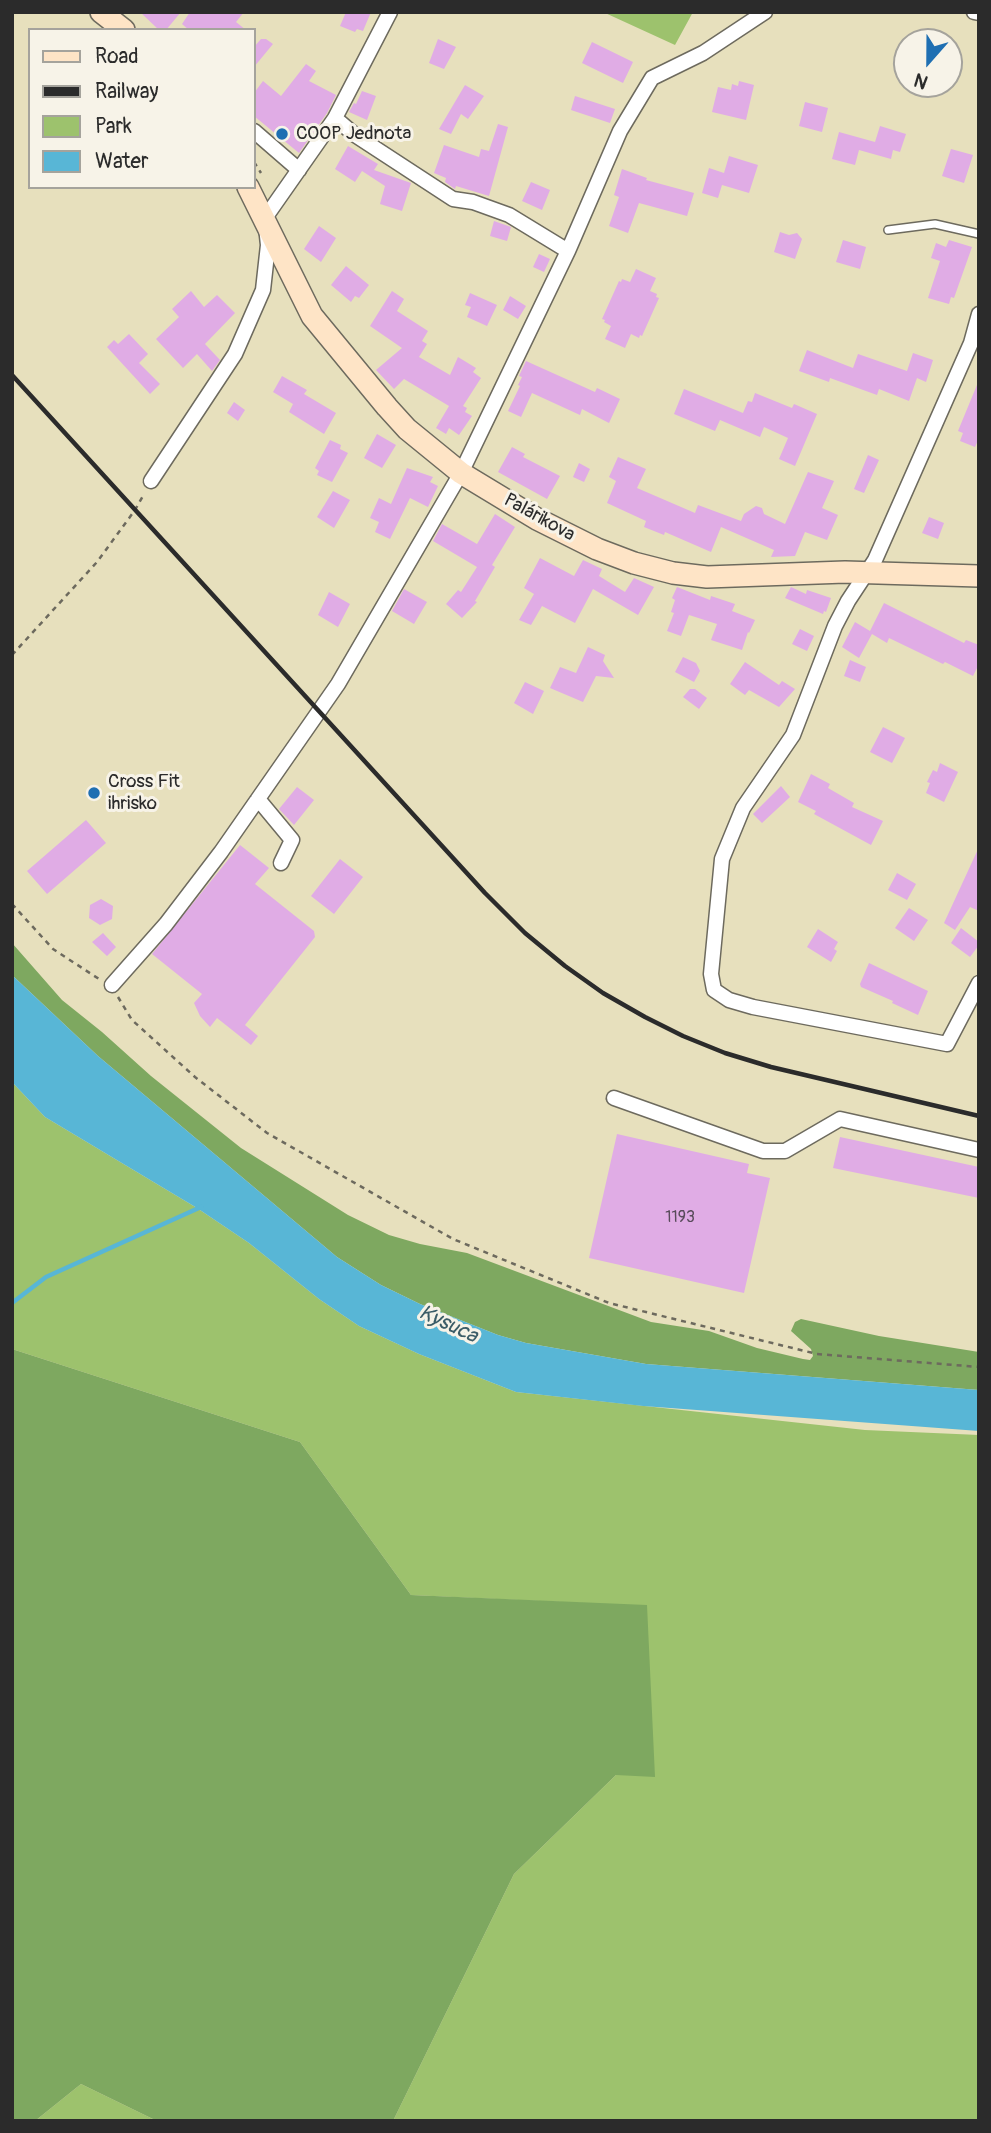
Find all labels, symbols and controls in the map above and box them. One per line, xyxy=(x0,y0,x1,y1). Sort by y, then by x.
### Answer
legend xyxy=(28,28,256,189)
north arrow xyxy=(893,28,963,98)
text: Road xyxy=(95,43,139,70)
text: N xyxy=(911,67,932,94)
text: Railway xyxy=(95,78,159,105)
text: Park xyxy=(95,113,132,140)
place label: COOP Jednota xyxy=(296,123,411,145)
marker: COOP Jednota xyxy=(274,126,290,142)
text: Water xyxy=(95,148,148,175)
street label: Palárikova xyxy=(500,489,578,547)
place label: Cross Fit ihrisko xyxy=(108,771,180,815)
marker: Cross Fit ihrisko xyxy=(86,785,102,801)
house number: 1193 xyxy=(665,1208,695,1228)
water label: Kysuca xyxy=(415,1301,481,1349)

